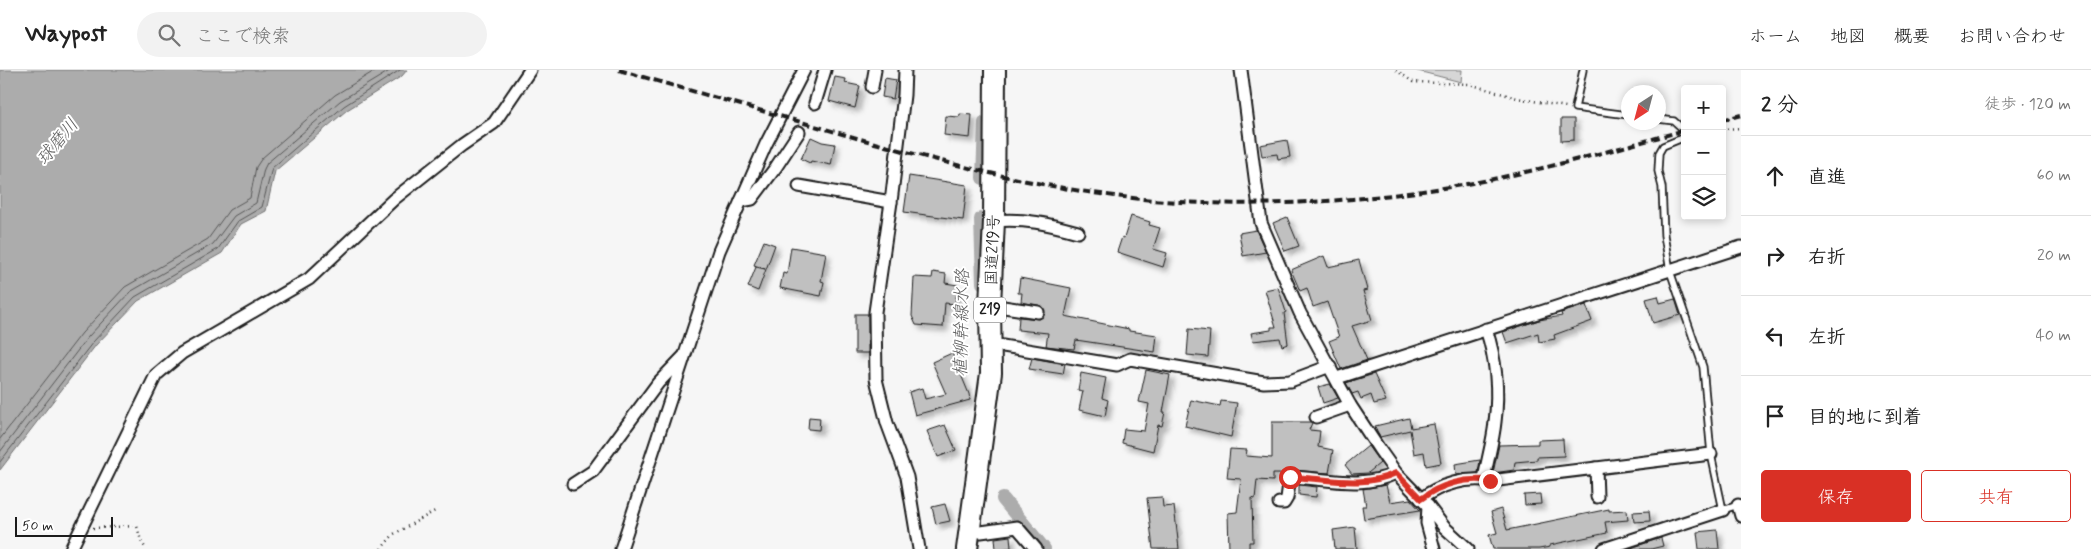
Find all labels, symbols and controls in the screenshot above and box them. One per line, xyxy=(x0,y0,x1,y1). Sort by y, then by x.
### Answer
search box xyxy=(137,12,487,57)
text: Waypost xyxy=(25,19,107,50)
icon: search xyxy=(155,21,183,49)
text: ここで検索 xyxy=(195,24,290,49)
text: ホーム xyxy=(1749,25,1802,49)
text: 地図 xyxy=(1830,25,1866,49)
text: 概要 xyxy=(1894,25,1930,49)
text: お問い合わせ xyxy=(1958,25,2066,49)
north arrow xyxy=(1621,85,1666,130)
map controls xyxy=(1681,85,1726,220)
button: + xyxy=(1681,85,1726,130)
text: 2 分 xyxy=(1761,91,1798,119)
text: 徒歩 · 120 m xyxy=(1984,94,2071,115)
water label: 球磨川 xyxy=(31,114,85,170)
button: − xyxy=(1681,130,1726,175)
icon: ahead xyxy=(1761,162,1789,190)
text: 直進 xyxy=(1808,165,1846,190)
text: 60 m xyxy=(2037,165,2071,186)
button: layers xyxy=(1681,175,1726,220)
street label: 国道219号 xyxy=(981,214,1005,286)
icon: right xyxy=(1761,242,1789,270)
text: 右折 xyxy=(1808,245,1846,270)
text: 20 m xyxy=(2037,245,2071,266)
water label: 植柳幹線水路 xyxy=(949,268,975,377)
road number: 219 xyxy=(974,298,1006,322)
icon: left xyxy=(1761,322,1789,350)
text: 左折 xyxy=(1808,325,1846,350)
text: 40 m xyxy=(2035,325,2071,346)
icon: arrive xyxy=(1761,402,1789,430)
text: 目的地に到着 xyxy=(1808,405,1922,430)
route start xyxy=(1279,466,1302,489)
route end xyxy=(1479,470,1502,493)
button: 保存 xyxy=(1761,470,1911,522)
button: 共有 xyxy=(1921,470,2071,522)
scale bar xyxy=(15,514,112,537)
text: 50 m xyxy=(22,517,53,535)

